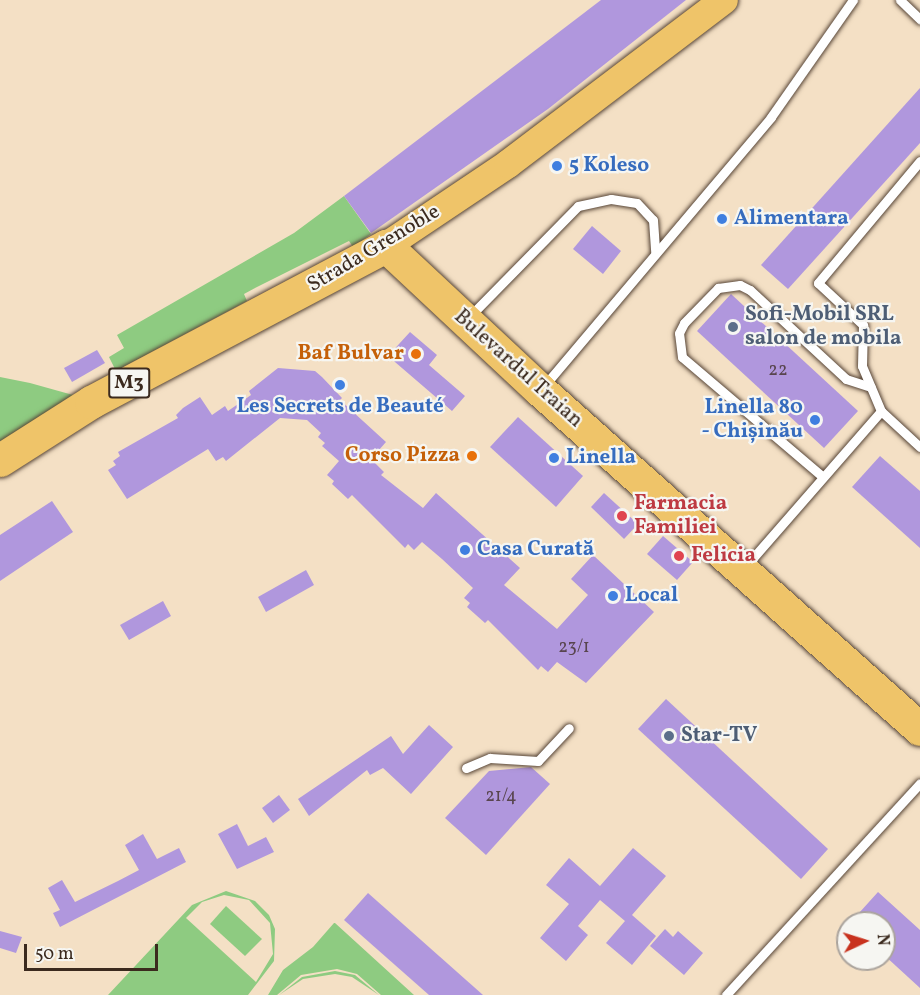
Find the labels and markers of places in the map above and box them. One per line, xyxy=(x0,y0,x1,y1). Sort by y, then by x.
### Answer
place label: 5 Koleso xyxy=(569,153,649,179)
marker: 5 Koleso xyxy=(550,159,564,173)
place label: Alimentara xyxy=(734,206,849,232)
marker: Alimentara xyxy=(715,212,729,226)
place label: Sofi-Mobil SRL salon de mobila xyxy=(745,302,901,352)
marker: Sofi-Mobil SRL salon de mobila xyxy=(726,320,740,334)
place label: Baf Bulvar xyxy=(299,341,404,367)
marker: Baf Bulvar xyxy=(409,347,423,361)
marker: Les Secrets de Beauté xyxy=(333,378,347,392)
place label: Les Secrets de Beauté xyxy=(236,394,444,420)
place label: Linella 80 - Chișinău xyxy=(700,395,803,445)
marker: Linella 80 - Chișinău xyxy=(808,413,822,427)
place label: Corso Pizza xyxy=(345,443,460,469)
place label: Linella xyxy=(566,445,636,471)
marker: Corso Pizza xyxy=(465,449,479,463)
marker: Linella xyxy=(547,451,561,465)
place label: Farmacia Familiei xyxy=(634,491,727,541)
marker: Farmacia Familiei xyxy=(615,509,629,523)
place label: Casa Curată xyxy=(477,537,594,563)
marker: Casa Curată xyxy=(458,543,472,557)
place label: Felicia xyxy=(691,543,756,569)
marker: Felicia xyxy=(672,549,686,563)
place label: Local xyxy=(625,583,678,609)
marker: Local xyxy=(606,589,620,603)
place label: Star-TV xyxy=(681,723,757,749)
marker: Star-TV xyxy=(662,729,676,743)

